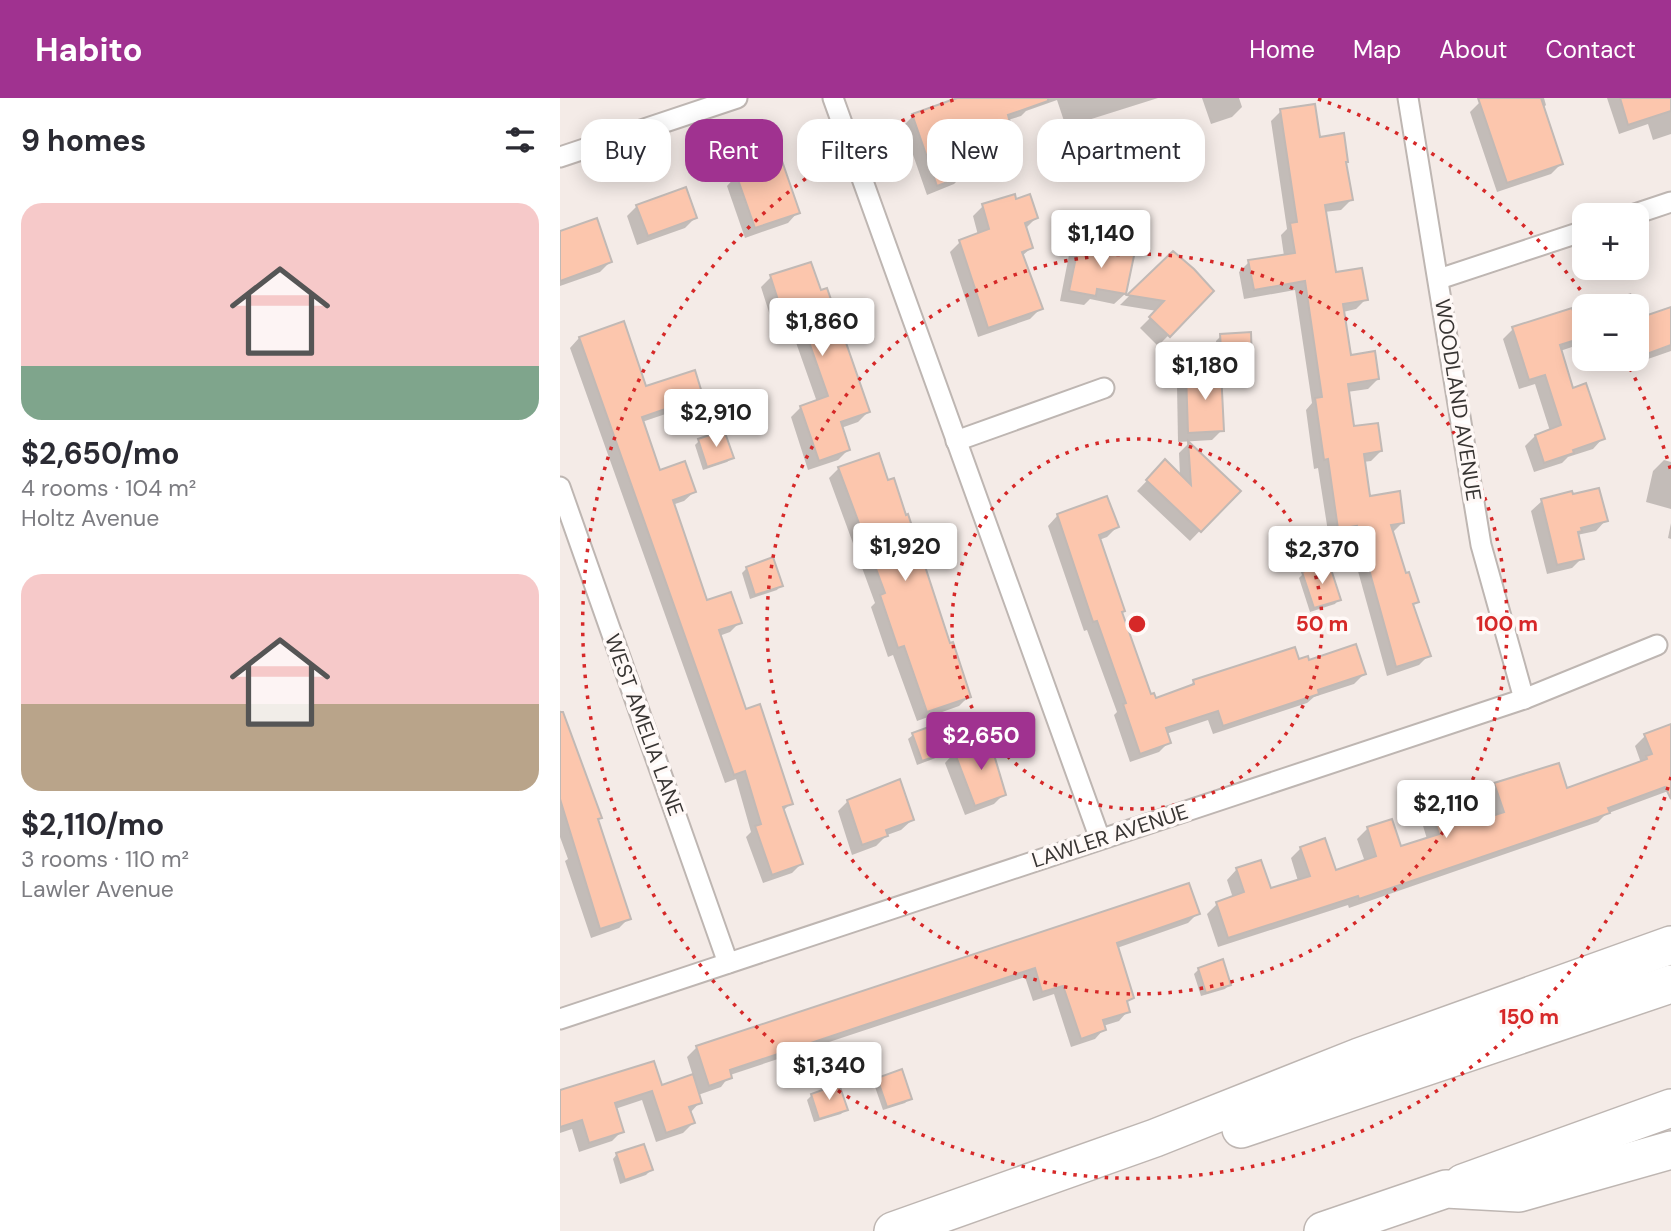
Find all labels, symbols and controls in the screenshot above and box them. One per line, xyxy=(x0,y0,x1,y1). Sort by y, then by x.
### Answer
text: Habito xyxy=(35,28,143,71)
text: Home xyxy=(1249,34,1315,65)
text: Map xyxy=(1353,34,1401,65)
text: About xyxy=(1439,34,1508,65)
text: Contact xyxy=(1546,34,1636,65)
chip: Buy xyxy=(581,119,671,182)
chip: Rent xyxy=(685,119,783,182)
chip: Filters xyxy=(797,119,913,182)
chip: New xyxy=(927,119,1023,182)
chip: Apartment xyxy=(1037,119,1205,182)
text: 9 homes xyxy=(21,121,146,160)
icon: filters xyxy=(501,121,539,159)
map controls xyxy=(1572,203,1649,371)
button: + xyxy=(1572,203,1649,280)
pin: $1,140 xyxy=(1044,211,1158,270)
text: $1,140 xyxy=(1067,218,1135,248)
icon: home xyxy=(217,248,343,374)
button: − xyxy=(1572,294,1649,371)
street label: WOODLAND AVENUE xyxy=(1428,297,1488,503)
pin: $1,860 xyxy=(765,299,879,358)
text: $1,860 xyxy=(785,306,859,336)
pin: $1,180 xyxy=(1148,342,1262,402)
text: $1,180 xyxy=(1171,350,1239,380)
pin: $2,910 xyxy=(659,390,773,449)
text: $2,910 xyxy=(680,397,752,427)
text: $2,650/mo xyxy=(21,434,180,473)
text: 4 rooms · 104 m² xyxy=(21,473,196,503)
text: Holtz Avenue xyxy=(21,503,159,533)
pin: $1,920 xyxy=(848,524,962,583)
pin: $2,370 xyxy=(1265,526,1379,586)
text: $1,920 xyxy=(869,531,941,561)
text: $2,370 xyxy=(1285,534,1359,564)
text: 50 m xyxy=(1296,610,1348,638)
text: 100 m xyxy=(1476,610,1538,638)
centre of rings xyxy=(1125,612,1149,636)
icon: home xyxy=(217,619,343,745)
street label: WEST AMELIA LANE xyxy=(598,630,690,820)
pin: $2,650 xyxy=(924,712,1038,772)
text: $2,650 xyxy=(942,720,1020,750)
pin: $2,110 xyxy=(1389,780,1503,840)
text: $2,110 xyxy=(1413,788,1479,818)
street label: LAWLER AVENUE xyxy=(1028,798,1192,874)
text: $2,110/mo xyxy=(21,805,164,844)
text: 3 rooms · 110 m² xyxy=(21,844,189,874)
text: Lawler Avenue xyxy=(21,874,174,904)
text: 150 m xyxy=(1499,1003,1559,1031)
pin: $1,340 xyxy=(772,1042,886,1102)
text: $1,340 xyxy=(793,1050,865,1080)

